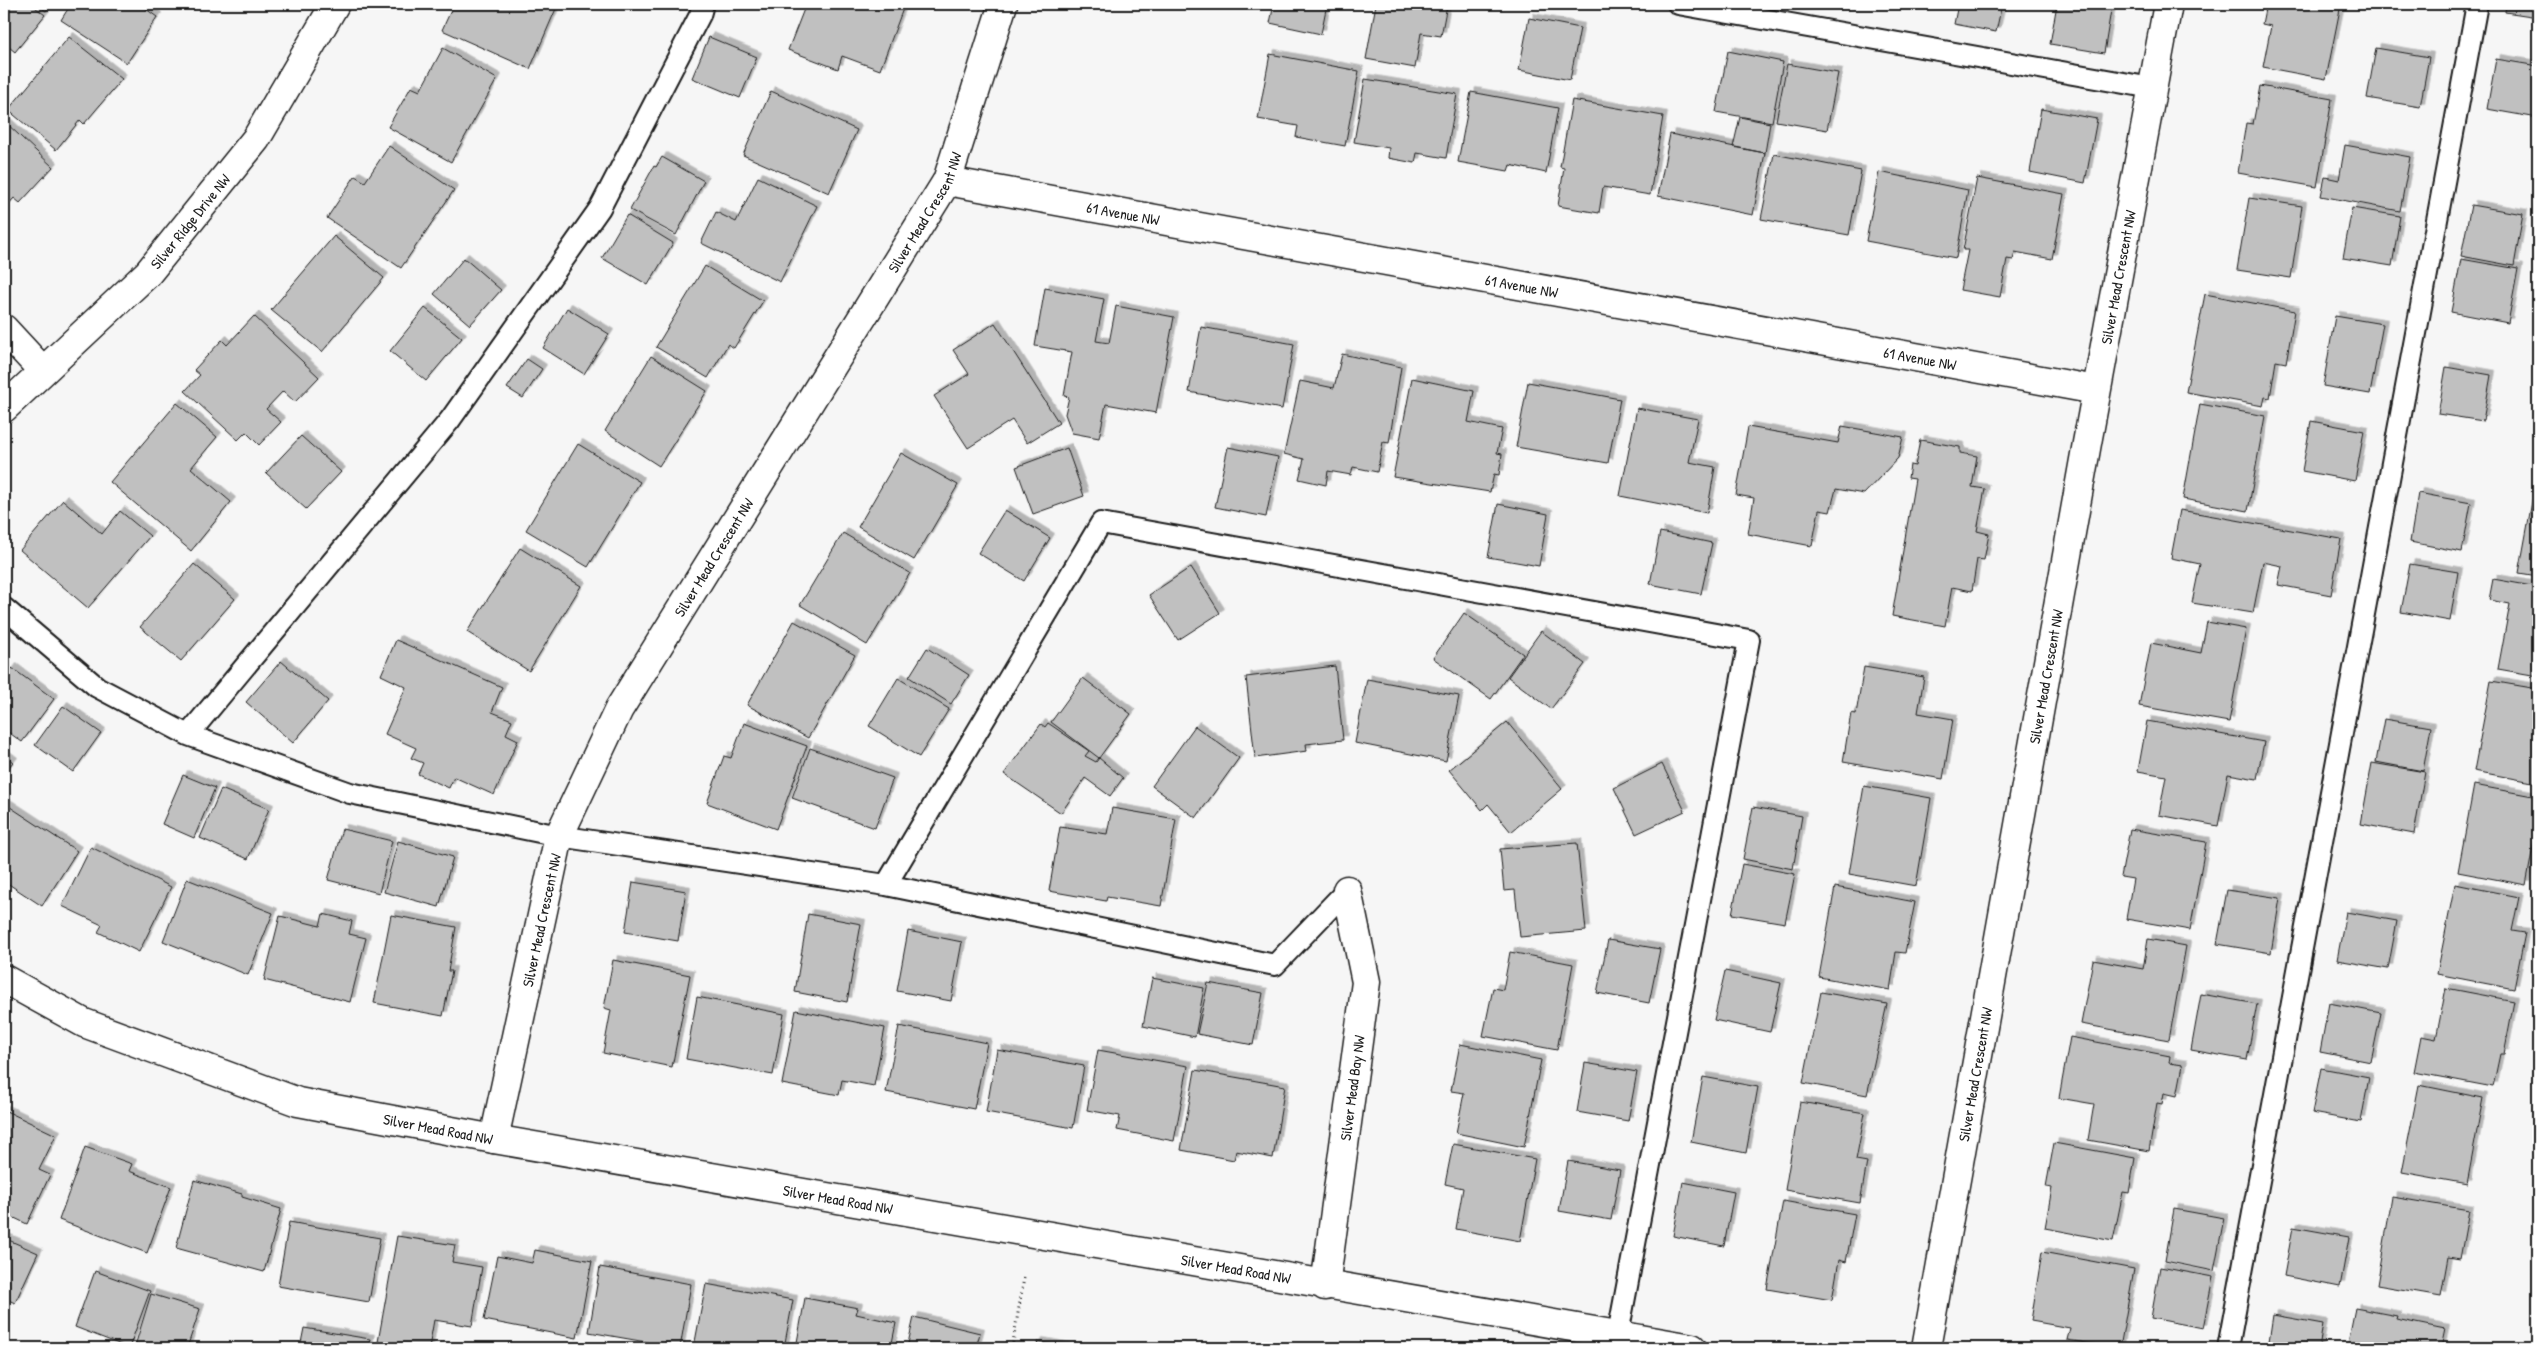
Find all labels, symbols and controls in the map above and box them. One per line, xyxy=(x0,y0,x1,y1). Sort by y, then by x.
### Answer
street label: Silver Mead Crescent NW xyxy=(882,149,966,276)
street label: Silver Ridge Drive NW xyxy=(145,169,235,273)
street label: 61 Avenue NW xyxy=(1085,196,1162,230)
street label: Silver Mead Crescent NW xyxy=(2095,208,2140,346)
street label: 61 Avenue NW xyxy=(1483,269,1560,303)
street label: 61 Avenue NW xyxy=(1882,341,1959,375)
street label: Silver Mead Crescent NW xyxy=(669,493,758,620)
street label: Silver Mead Crescent NW xyxy=(2023,607,2068,745)
street label: Silver Mead Crescent NW xyxy=(516,851,566,989)
street label: Silver Mead Crescent NW xyxy=(1952,1005,1997,1143)
street label: Silver Mead Bay NW xyxy=(1334,1033,1369,1142)
street label: Silver Mead Road NW xyxy=(382,1108,495,1149)
street label: Silver Mead Road NW xyxy=(781,1179,895,1219)
street label: Silver Mead Road NW xyxy=(1179,1249,1293,1288)

